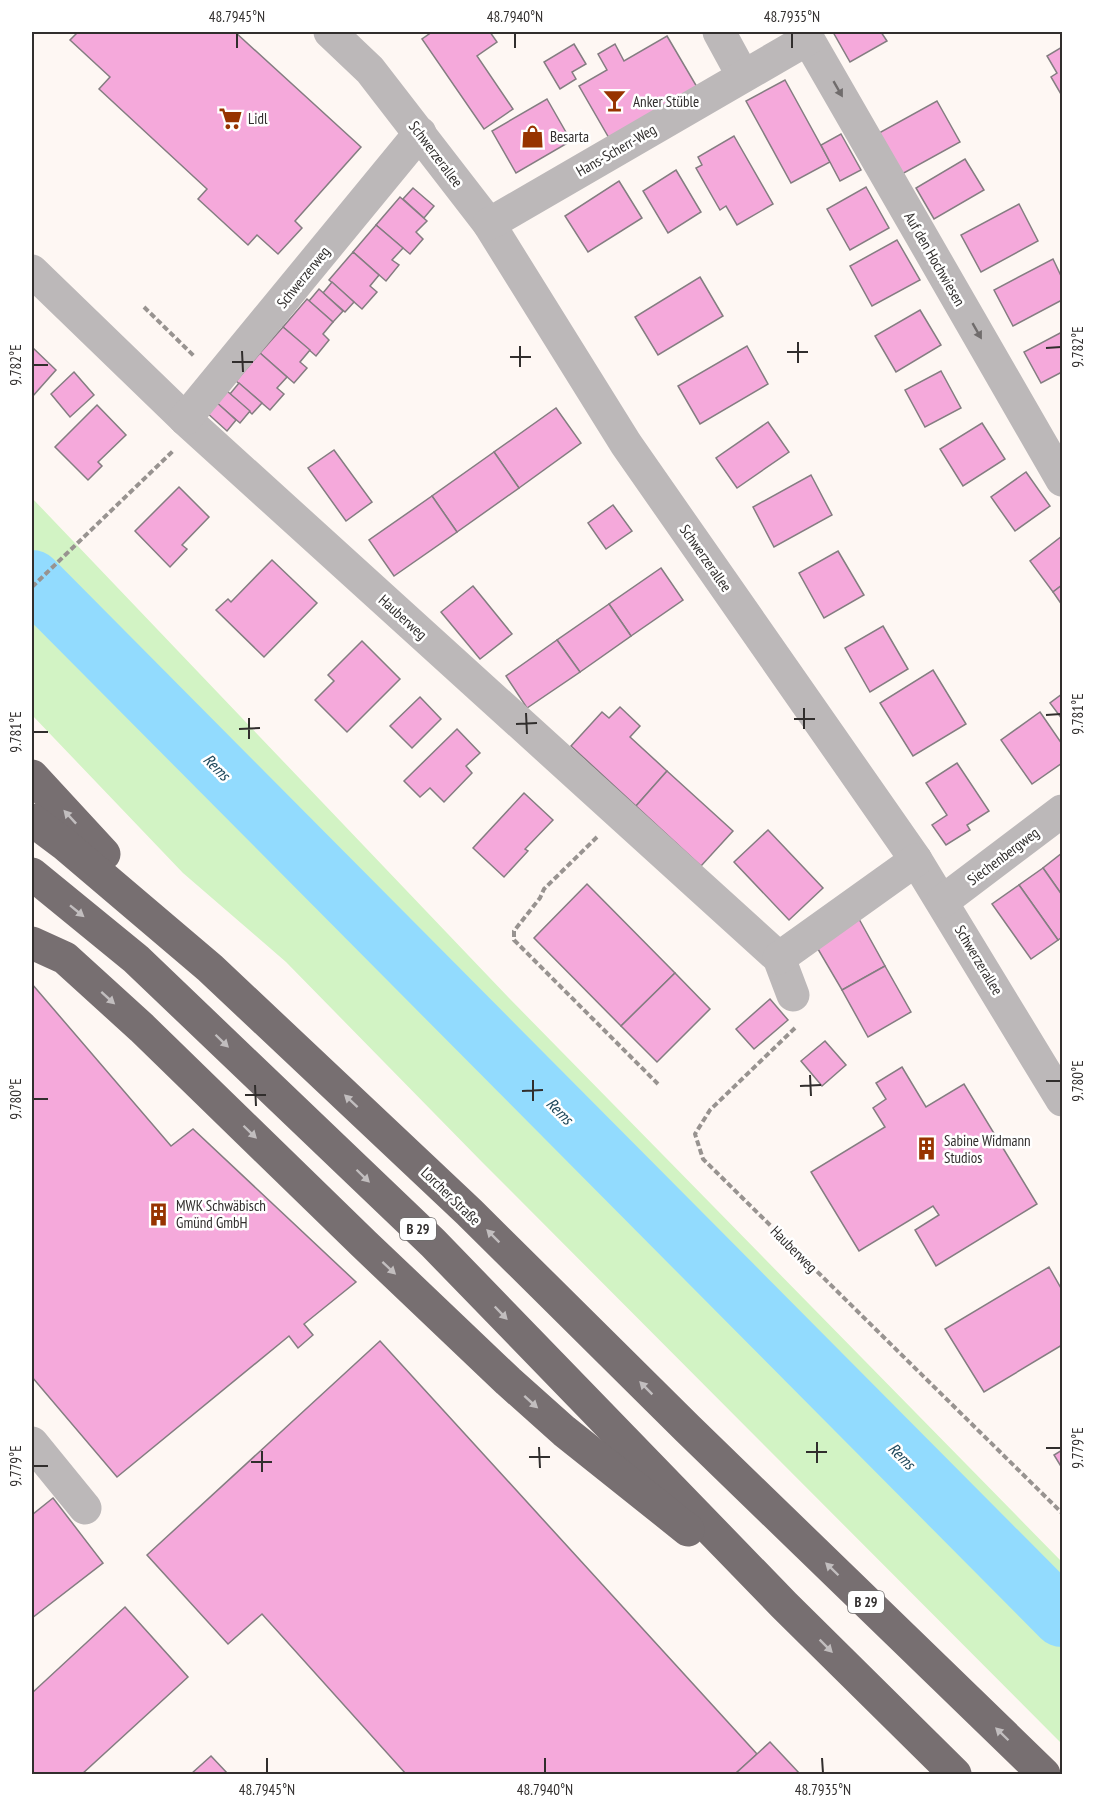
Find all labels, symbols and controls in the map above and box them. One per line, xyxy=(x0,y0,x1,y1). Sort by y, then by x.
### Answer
text: 48.7945°N xyxy=(209,7,265,26)
text: 48.7940°N xyxy=(487,7,543,26)
text: 48.7935°N xyxy=(764,7,820,26)
one-way arrow xyxy=(832,81,843,97)
bar icon: Anker Stüble xyxy=(602,88,628,114)
place label: Anker Stüble xyxy=(633,92,699,111)
supermarket icon: Lidl xyxy=(217,105,243,131)
place label: Lidl xyxy=(248,109,268,128)
street label: Schwerzerallee xyxy=(405,117,467,191)
street label: Hans-Scherr-Weg xyxy=(573,119,659,181)
shop icon: Besarta xyxy=(519,123,545,149)
place label: Besarta xyxy=(550,127,589,146)
street label: Auf den Hochwiesen xyxy=(900,208,970,310)
street label: Schwerzerweg xyxy=(272,242,334,312)
one-way arrow xyxy=(972,323,982,340)
text: 9.782°E xyxy=(1068,326,1087,368)
text: 9.782°E xyxy=(6,344,25,386)
street label: Schwerzerallee xyxy=(676,521,736,595)
street label: Hauberweg xyxy=(375,590,431,644)
text: 9.781°E xyxy=(1068,693,1087,735)
text: 9.781°E xyxy=(6,711,25,753)
water label: Rems xyxy=(199,749,236,786)
one-way arrow xyxy=(63,810,77,825)
street label: Siechenbergweg xyxy=(963,823,1043,889)
one-way arrow xyxy=(70,904,85,916)
street label: Schwerzerallee xyxy=(951,922,1007,998)
one-way arrow xyxy=(100,991,115,1004)
one-way arrow xyxy=(215,1034,230,1048)
text: 9.780°E xyxy=(1068,1060,1087,1102)
text: 9.780°E xyxy=(6,1078,25,1120)
water label: Rems xyxy=(542,1093,579,1130)
one-way arrow xyxy=(344,1094,359,1108)
one-way arrow xyxy=(242,1124,256,1138)
place label: Sabine Widmann Studios xyxy=(944,1131,1031,1167)
building icon: Sabine Widmann Studios xyxy=(913,1136,939,1162)
street label: Lorcher Straße xyxy=(417,1163,485,1229)
one-way arrow xyxy=(355,1169,370,1183)
place label: MWK Schwäbisch Gmünd GmbH xyxy=(176,1196,266,1232)
building icon: MWK Schwäbisch Gmünd GmbH xyxy=(145,1201,171,1227)
road number: B 29 xyxy=(400,1218,436,1240)
street label: Hauberweg xyxy=(767,1222,821,1276)
one-way arrow xyxy=(486,1229,500,1243)
one-way arrow xyxy=(381,1261,396,1274)
one-way arrow xyxy=(494,1306,508,1321)
one-way arrow xyxy=(640,1381,654,1395)
one-way arrow xyxy=(523,1395,538,1408)
text: 9.779°E xyxy=(1068,1427,1087,1469)
water label: Rems xyxy=(884,1438,921,1475)
text: 9.779°E xyxy=(6,1445,25,1487)
one-way arrow xyxy=(825,1562,839,1576)
road number: B 29 xyxy=(848,1591,884,1613)
one-way arrow xyxy=(818,1638,832,1652)
one-way arrow xyxy=(995,1727,1009,1741)
text: 48.7945°N xyxy=(239,1780,295,1799)
text: 48.7940°N xyxy=(517,1780,573,1799)
text: 48.7935°N xyxy=(795,1780,851,1799)

